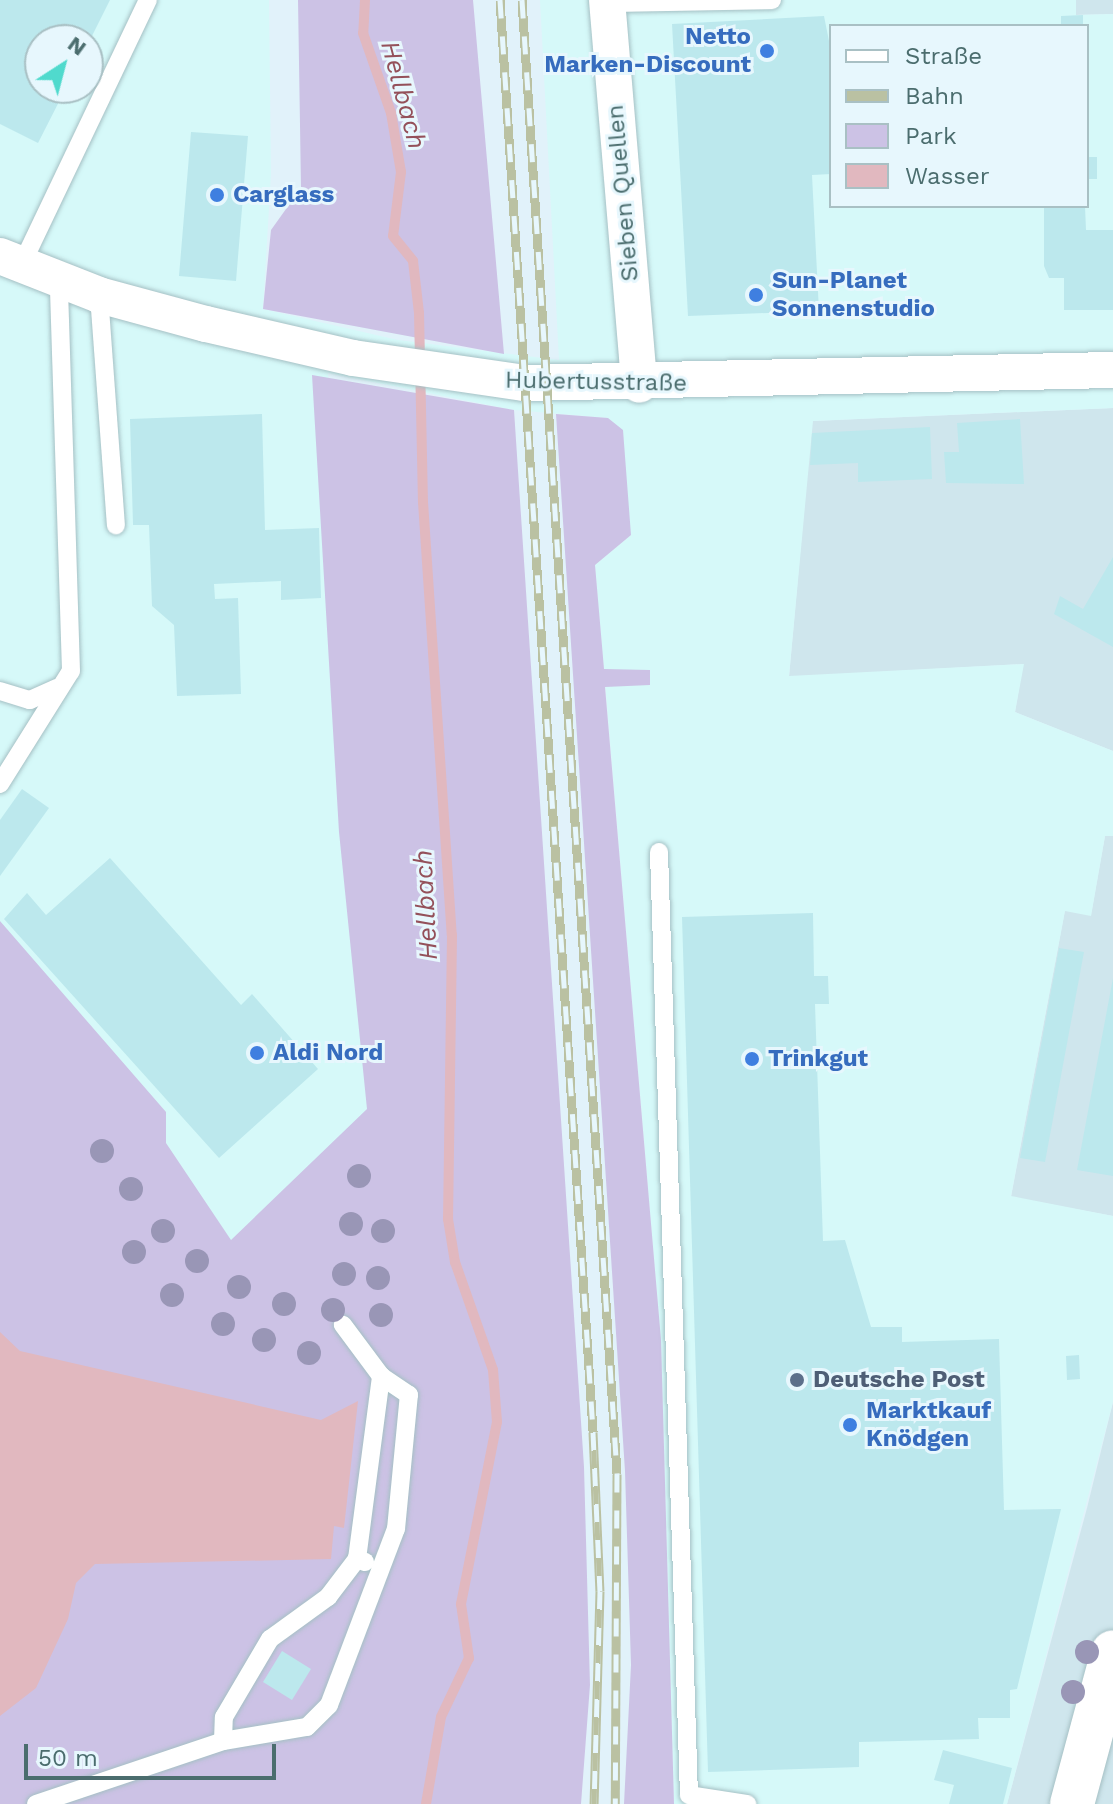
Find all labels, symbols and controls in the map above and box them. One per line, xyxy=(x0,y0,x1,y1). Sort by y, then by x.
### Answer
place label: Netto Marken-Discount xyxy=(544,23,751,79)
north arrow xyxy=(24,24,104,104)
legend xyxy=(829,24,1089,208)
text: N xyxy=(63,31,91,61)
water label: Hellbach xyxy=(374,37,432,153)
marker: Netto Marken-Discount xyxy=(758,42,776,60)
text: Straße xyxy=(905,42,982,70)
text: Bahn xyxy=(905,82,964,110)
street label: Sieben Quellen xyxy=(601,103,645,283)
text: Park xyxy=(905,122,957,150)
text: Wasser xyxy=(905,162,990,190)
place label: Carglass xyxy=(233,181,334,209)
marker: Carglass xyxy=(208,186,226,204)
place label: Sun-Planet Sonnenstudio xyxy=(772,267,935,323)
marker: Sun-Planet Sonnenstudio xyxy=(747,286,765,304)
street label: Hubertusstraße xyxy=(505,366,687,398)
water label: Hellbach xyxy=(408,849,444,961)
place label: Aldi Nord xyxy=(273,1039,383,1067)
marker: Aldi Nord xyxy=(248,1044,266,1062)
place label: Trinkgut xyxy=(768,1045,868,1073)
marker: Trinkgut xyxy=(743,1050,761,1068)
place label: Deutsche Post xyxy=(813,1366,985,1394)
marker: Deutsche Post xyxy=(788,1371,806,1389)
place label: Marktkauf Knödgen xyxy=(866,1397,991,1453)
marker: Marktkauf Knödgen xyxy=(841,1416,859,1434)
scale bar xyxy=(28,1728,280,1778)
text: 50 m xyxy=(38,1744,98,1772)

